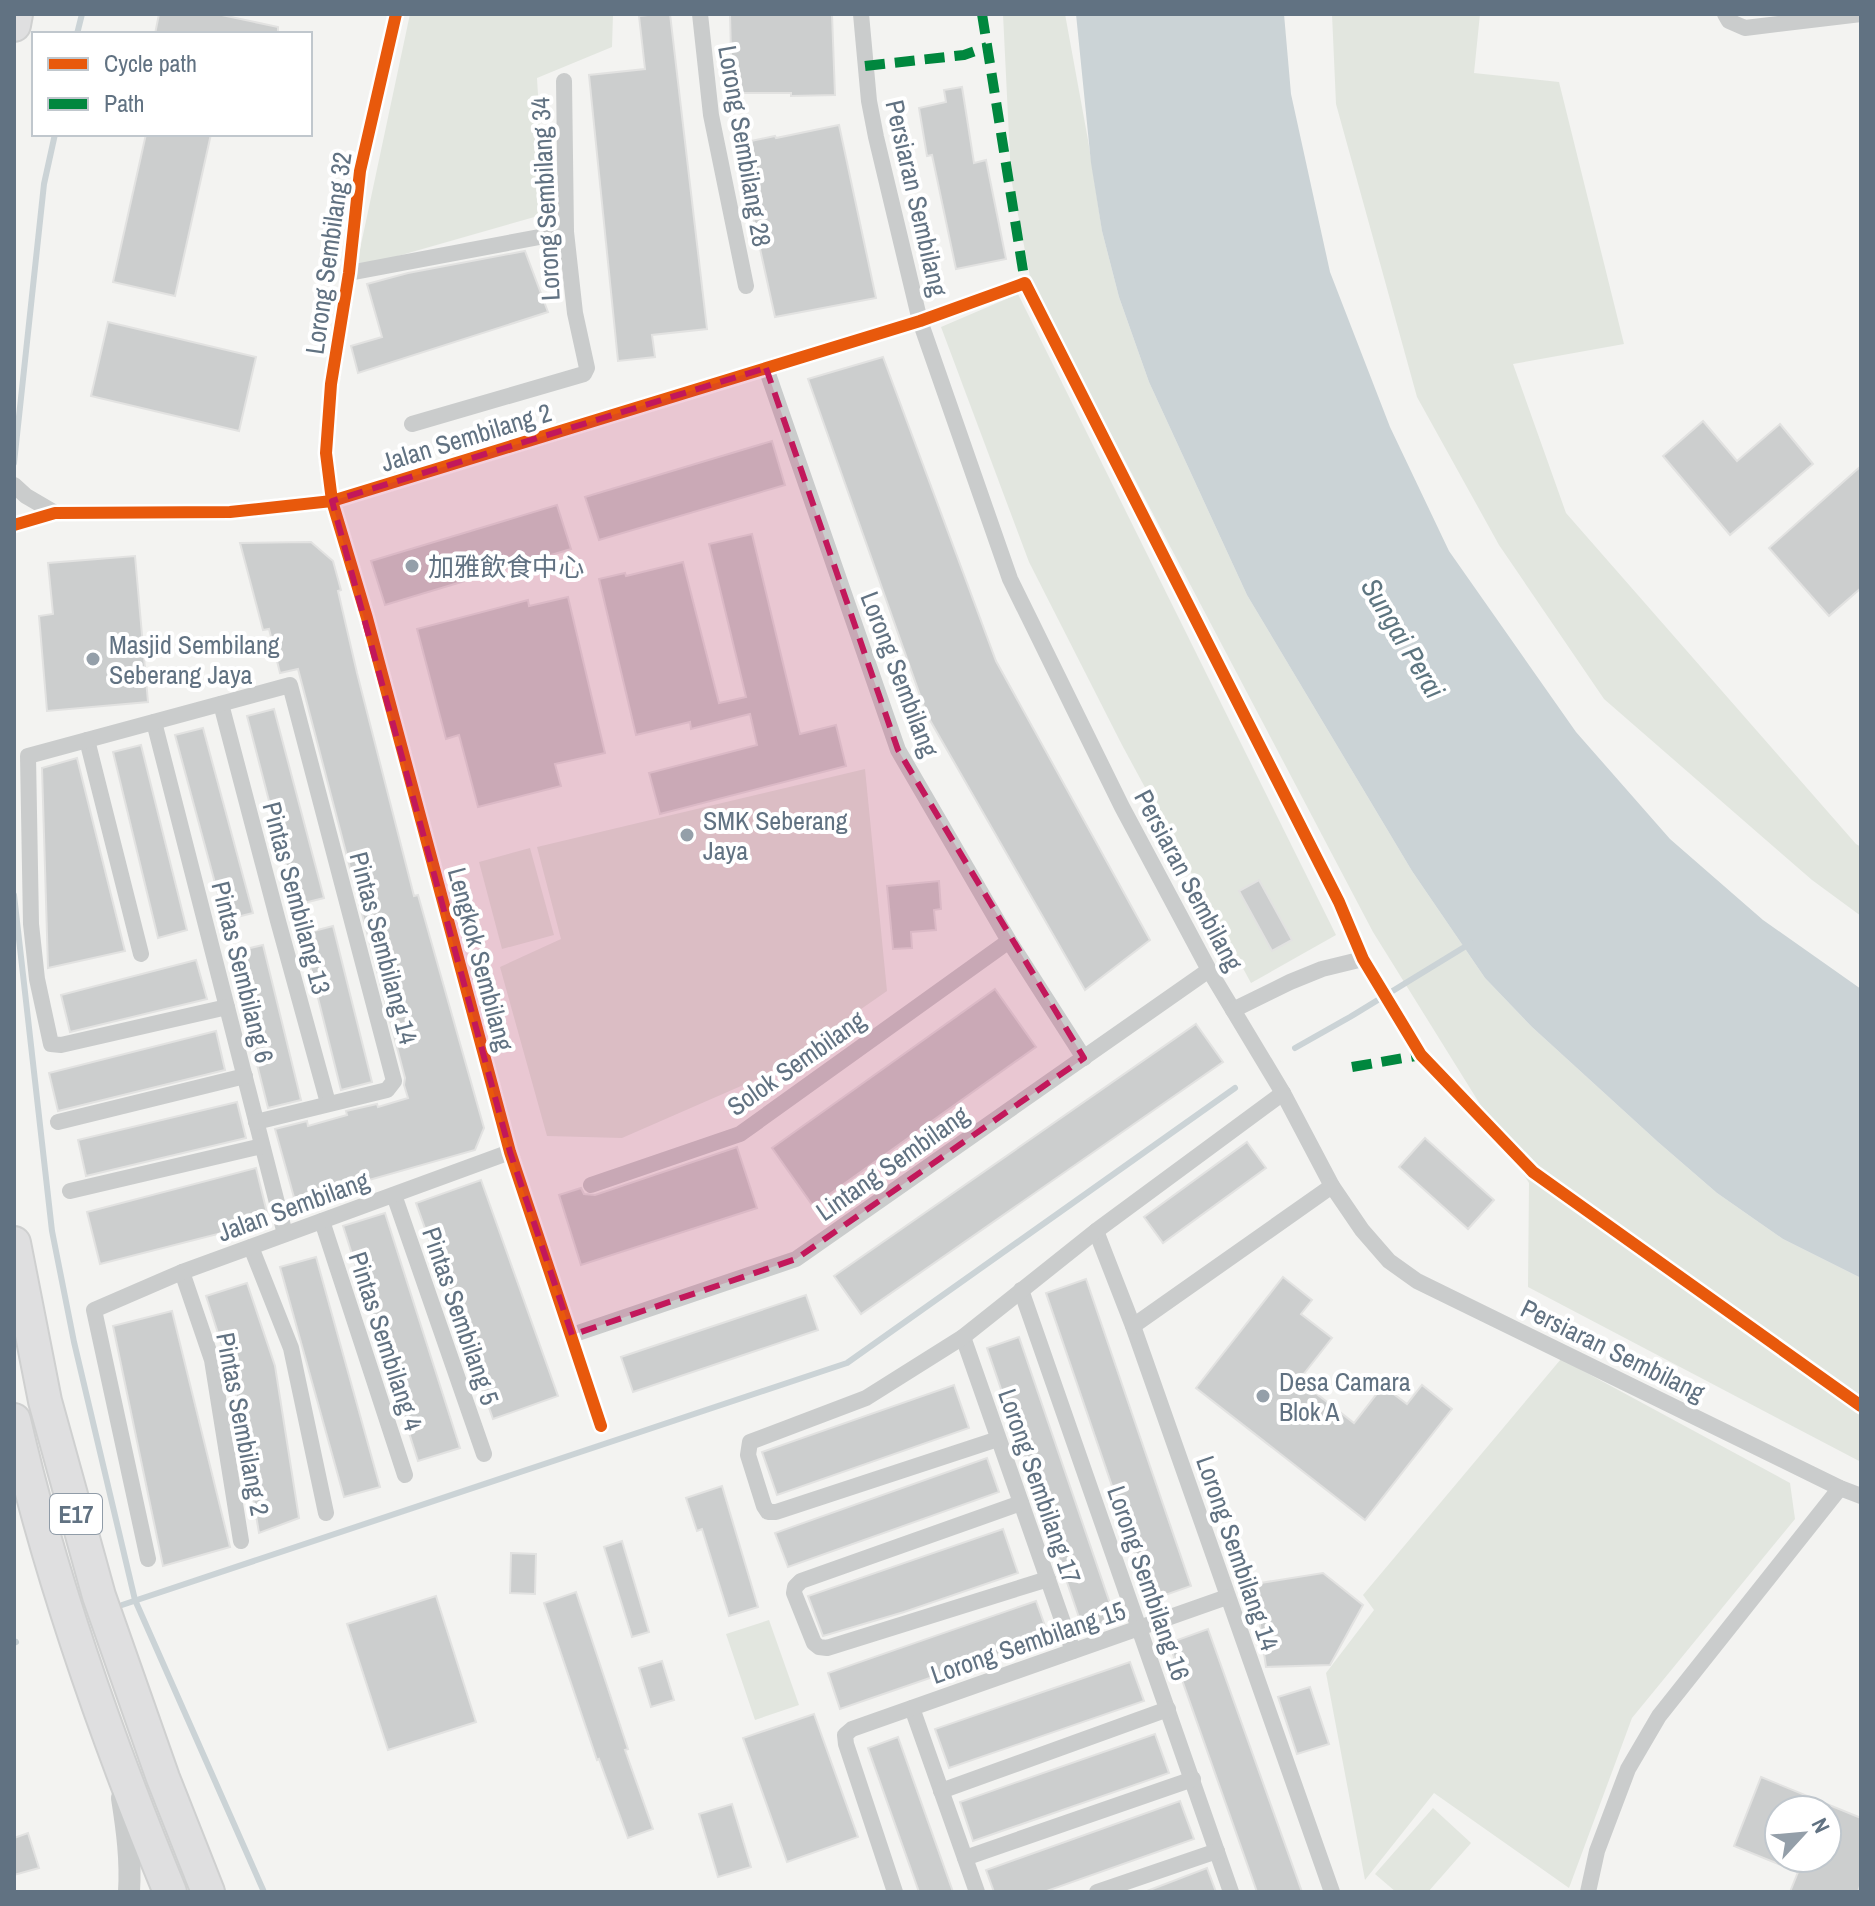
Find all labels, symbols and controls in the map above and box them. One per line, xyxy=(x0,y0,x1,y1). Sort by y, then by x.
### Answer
legend xyxy=(32,32,312,136)
street label: Lorong Sembilang 28 xyxy=(710,43,780,249)
text: Cycle path xyxy=(104,47,197,79)
text: Path xyxy=(104,87,145,119)
street label: Lorong Sembilang 34 xyxy=(522,96,568,302)
street label: Persiaran Sembilang xyxy=(877,96,957,300)
street label: Lorong Sembilang 32 xyxy=(296,150,360,356)
street label: Jalan Sembilang 2 xyxy=(376,394,556,480)
place label: 加雅飲食中心 xyxy=(428,549,584,584)
marker: 加雅飲食中心 xyxy=(403,557,421,575)
water label: Sungai Perai xyxy=(1352,571,1454,706)
street label: Lorong Sembilang xyxy=(852,586,948,762)
place label: Masjid Sembilang Seberang Jaya xyxy=(109,627,280,692)
marker: Masjid Sembilang Seberang Jaya xyxy=(84,650,102,668)
street label: Persiaran Sembilang xyxy=(1127,783,1252,977)
street label: Pintas Sembilang 13 xyxy=(254,798,340,998)
place label: SMK Seberang Jaya xyxy=(703,803,848,868)
marker: SMK Seberang Jaya xyxy=(678,826,696,844)
street label: Pintas Sembilang 14 xyxy=(341,848,427,1048)
street label: Lengkok Sembilang xyxy=(440,863,522,1055)
street label: Pintas Sembilang 6 xyxy=(204,877,282,1067)
street label: Solok Sembilang xyxy=(720,1002,872,1124)
street label: Lintang Sembilang xyxy=(809,1097,975,1229)
street label: Jalan Sembilang xyxy=(212,1162,374,1250)
street label: Pintas Sembilang 5 xyxy=(414,1222,508,1410)
street label: Pintas Sembilang 4 xyxy=(341,1247,431,1435)
street label: Persiaran Sembilang xyxy=(1515,1290,1711,1410)
street label: Pintas Sembilang 2 xyxy=(208,1329,278,1519)
place label: Desa Camara Blok A xyxy=(1279,1364,1411,1429)
street label: Lorong Sembilang 17 xyxy=(990,1384,1090,1588)
marker: Desa Camara Blok A xyxy=(1254,1387,1272,1405)
street label: Lorong Sembilang 14 xyxy=(1188,1451,1288,1655)
street label: Lorong Sembilang 16 xyxy=(1099,1481,1199,1685)
road number: E17 xyxy=(50,1494,102,1534)
street label: Lorong Sembilang 15 xyxy=(926,1592,1130,1692)
north arrow xyxy=(1763,1794,1843,1874)
text: N xyxy=(1805,1813,1837,1838)

